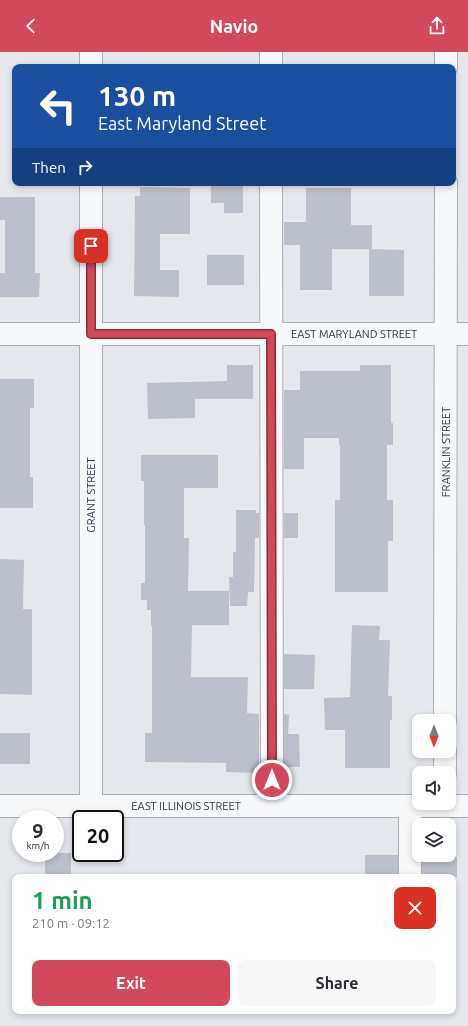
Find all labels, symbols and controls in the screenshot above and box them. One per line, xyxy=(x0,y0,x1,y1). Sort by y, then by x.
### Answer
icon: back xyxy=(20,15,42,37)
icon: share xyxy=(426,15,448,37)
text: Navio xyxy=(210,16,258,36)
icon: left xyxy=(32,80,84,132)
text: 130 m xyxy=(98,80,176,111)
text: East Maryland Street xyxy=(98,113,266,133)
icon: right xyxy=(74,156,96,178)
text: Then xyxy=(32,159,66,176)
pin xyxy=(74,229,108,263)
icon: arrive xyxy=(80,235,102,257)
street label: EAST MARYLAND STREET xyxy=(291,328,417,340)
street label: FRANKLIN STREET xyxy=(440,407,452,497)
street label: GRANT STREET xyxy=(85,457,97,533)
north arrow xyxy=(412,714,456,758)
map controls xyxy=(412,714,456,862)
position arrow xyxy=(251,759,293,801)
button: sound xyxy=(412,766,456,810)
street label: EAST ILLINOIS STREET xyxy=(131,800,241,812)
speed limit sign: 20 xyxy=(72,810,124,862)
button: layers xyxy=(412,818,456,862)
text: 9 xyxy=(32,819,44,842)
text: km/h xyxy=(26,840,50,851)
text: 1 min xyxy=(32,887,93,914)
button: close xyxy=(394,887,436,929)
text: 210 m · 09:12 xyxy=(32,916,110,930)
button: Exit xyxy=(32,960,230,1006)
button: Share xyxy=(238,960,436,1006)

